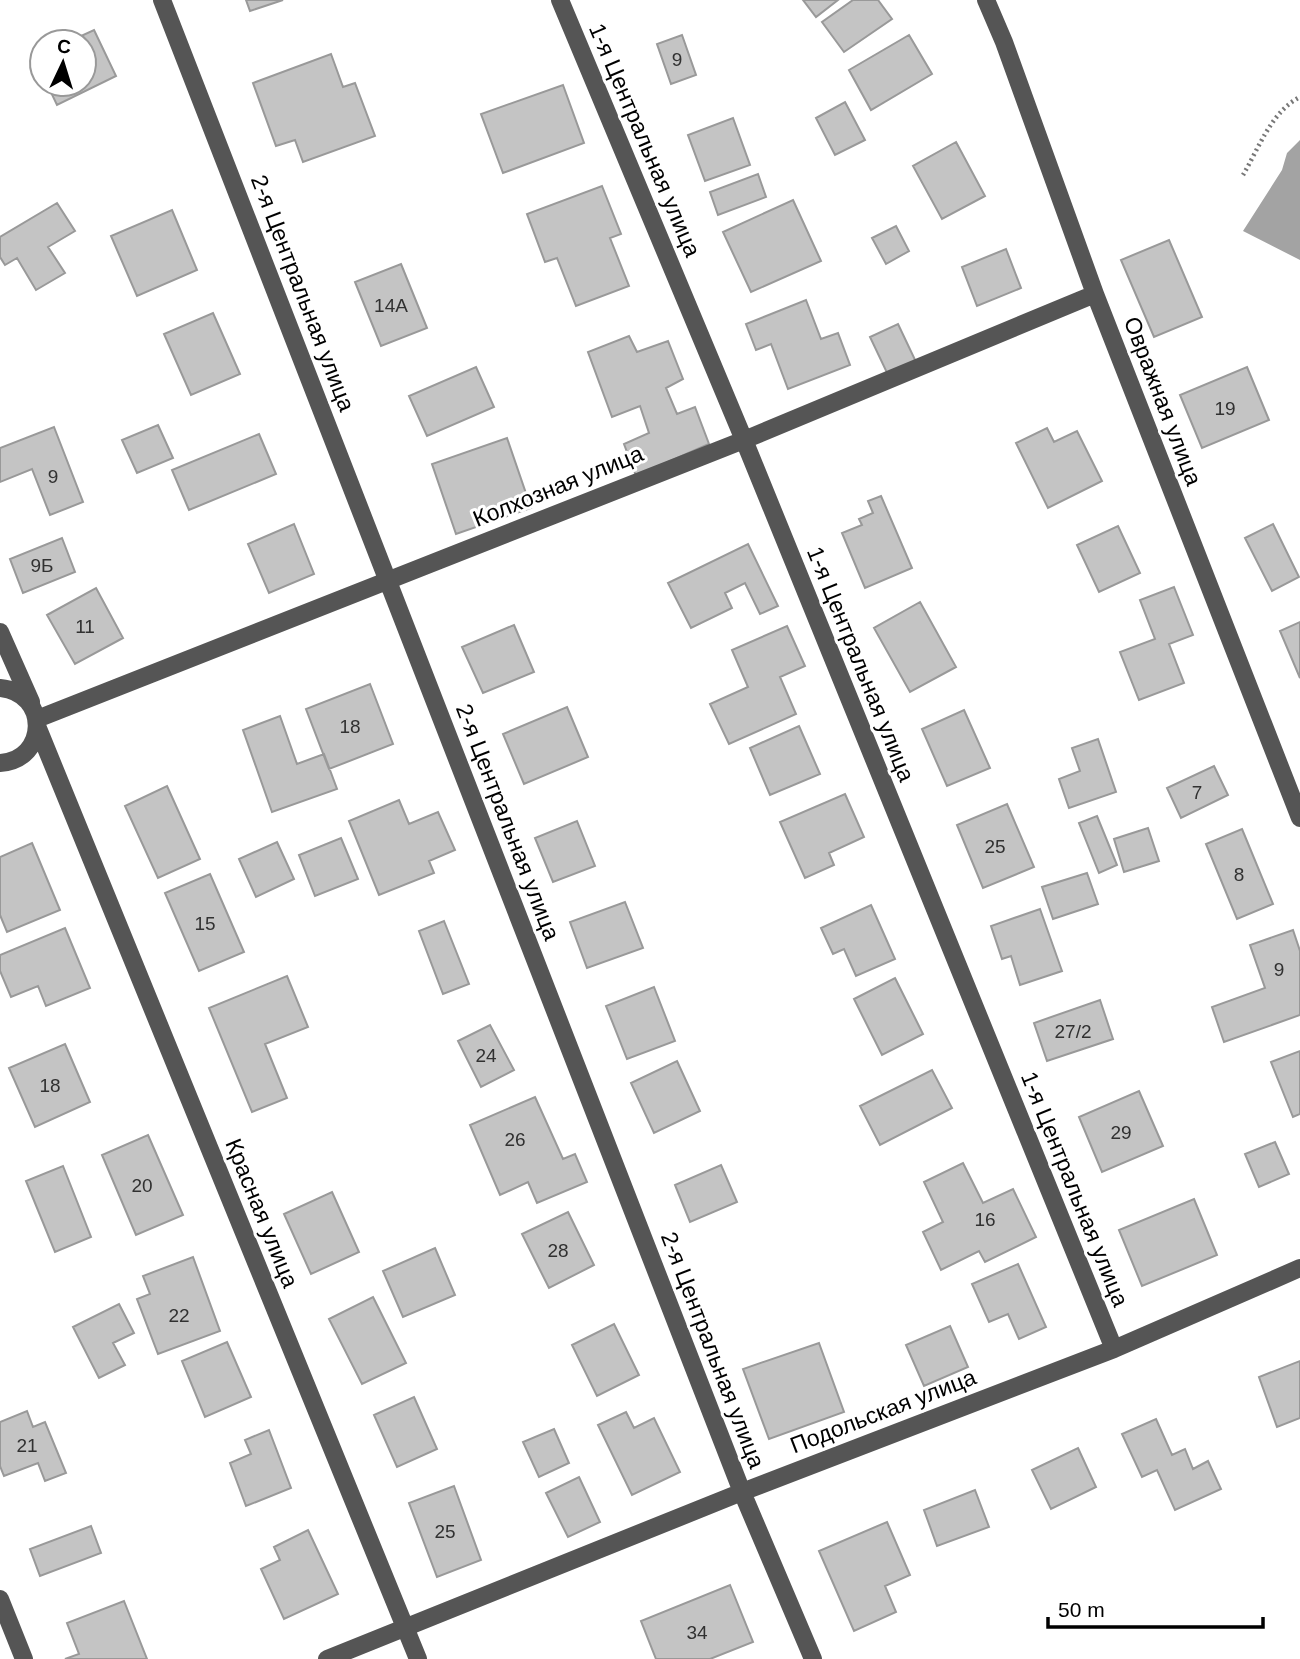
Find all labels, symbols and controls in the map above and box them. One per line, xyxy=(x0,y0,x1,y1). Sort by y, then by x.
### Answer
street label: 1-я Центральная улица xyxy=(584,19,706,261)
north arrow xyxy=(28,28,98,98)
text: С xyxy=(57,36,72,58)
house number: 9 xyxy=(672,49,682,70)
street label: 2-я Центральная улица xyxy=(246,171,360,415)
house number: 14А xyxy=(374,295,408,316)
street label: Овражная улица xyxy=(1119,313,1207,489)
house number: 19 xyxy=(1214,398,1236,419)
street label: Колхозная улица xyxy=(469,440,647,532)
house number: 9 xyxy=(48,466,58,487)
street label: 1-я Центральная улица xyxy=(802,543,920,785)
house number: 9Б xyxy=(30,555,54,576)
house number: 11 xyxy=(75,616,95,637)
street label: 2-я Центральная улица xyxy=(451,700,565,944)
house number: 18 xyxy=(339,716,361,737)
house number: 7 xyxy=(1192,782,1202,803)
house number: 25 xyxy=(984,836,1006,857)
house number: 8 xyxy=(1234,864,1244,885)
house number: 15 xyxy=(194,913,216,934)
house number: 9 xyxy=(1274,959,1284,980)
house number: 27/2 xyxy=(1055,1021,1091,1042)
house number: 24 xyxy=(475,1045,497,1066)
street label: 1-я Центральная улица xyxy=(1016,1068,1134,1310)
house number: 18 xyxy=(39,1075,61,1096)
house number: 29 xyxy=(1110,1122,1132,1143)
house number: 26 xyxy=(504,1129,526,1150)
street label: Красная улица xyxy=(220,1135,304,1291)
house number: 20 xyxy=(131,1175,153,1196)
house number: 16 xyxy=(974,1209,996,1230)
street label: 2-я Центральная улица xyxy=(656,1228,770,1472)
house number: 28 xyxy=(547,1240,569,1261)
house number: 22 xyxy=(168,1305,190,1326)
street label: Подольская улица xyxy=(786,1364,980,1458)
house number: 21 xyxy=(16,1435,38,1456)
house number: 25 xyxy=(434,1521,456,1542)
scale bar xyxy=(1048,1586,1263,1630)
text: 50 m xyxy=(1058,1598,1105,1621)
house number: 34 xyxy=(686,1622,708,1643)

